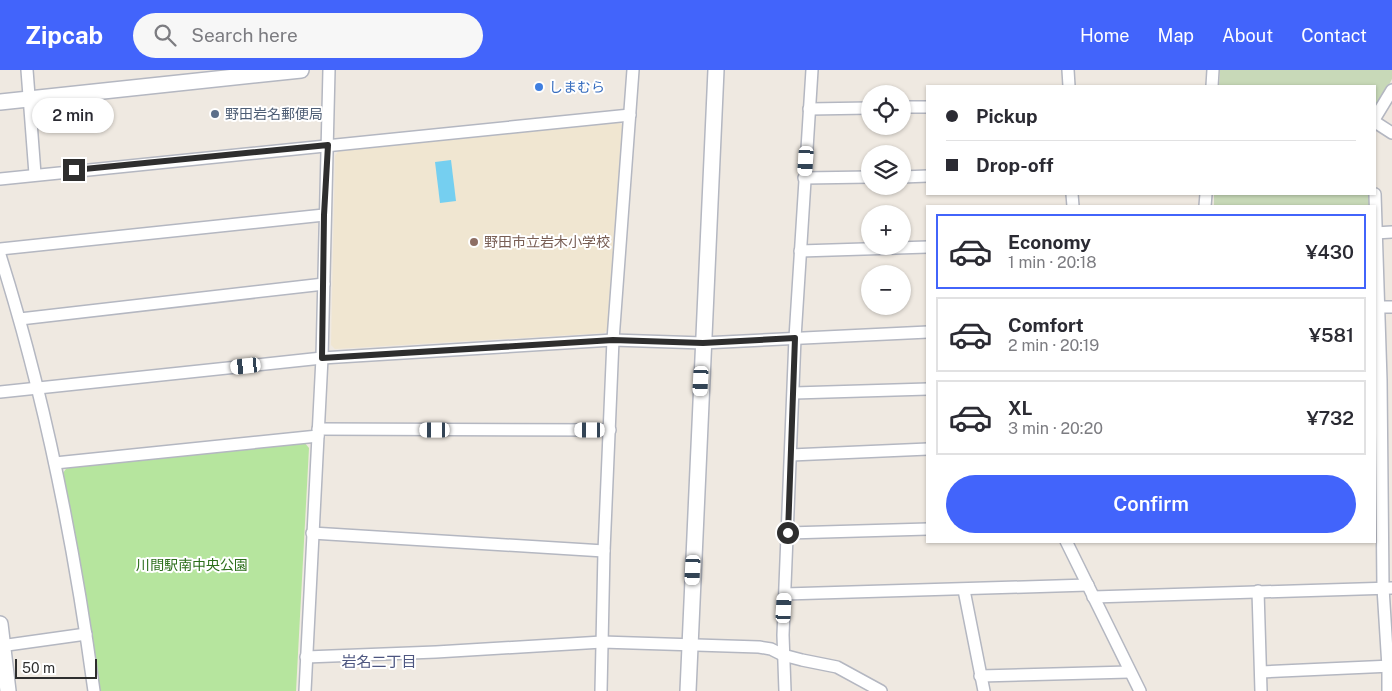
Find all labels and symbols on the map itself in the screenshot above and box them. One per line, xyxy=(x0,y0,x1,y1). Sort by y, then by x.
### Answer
place label: しまむら xyxy=(549,79,605,95)
marker: しまむら xyxy=(533,81,545,93)
callout: 2 min xyxy=(33,98,115,132)
place label: 野田岩名郵便局 xyxy=(225,106,323,122)
marker: 野田岩名郵便局 xyxy=(209,108,221,120)
car xyxy=(797,146,814,176)
route end xyxy=(63,159,85,181)
place label: 野田市立岩木小学校 xyxy=(484,234,610,250)
marker: 野田市立岩木小学校 xyxy=(468,236,480,248)
car xyxy=(230,357,261,375)
car xyxy=(692,366,709,396)
car xyxy=(420,423,450,438)
car xyxy=(575,423,605,438)
route start xyxy=(777,522,799,544)
car xyxy=(684,555,701,585)
park label: 川間駅南中央公園 xyxy=(136,557,248,573)
car xyxy=(775,593,792,623)
district label: 岩名二丁目 xyxy=(341,653,417,670)
scale bar xyxy=(15,656,98,679)

